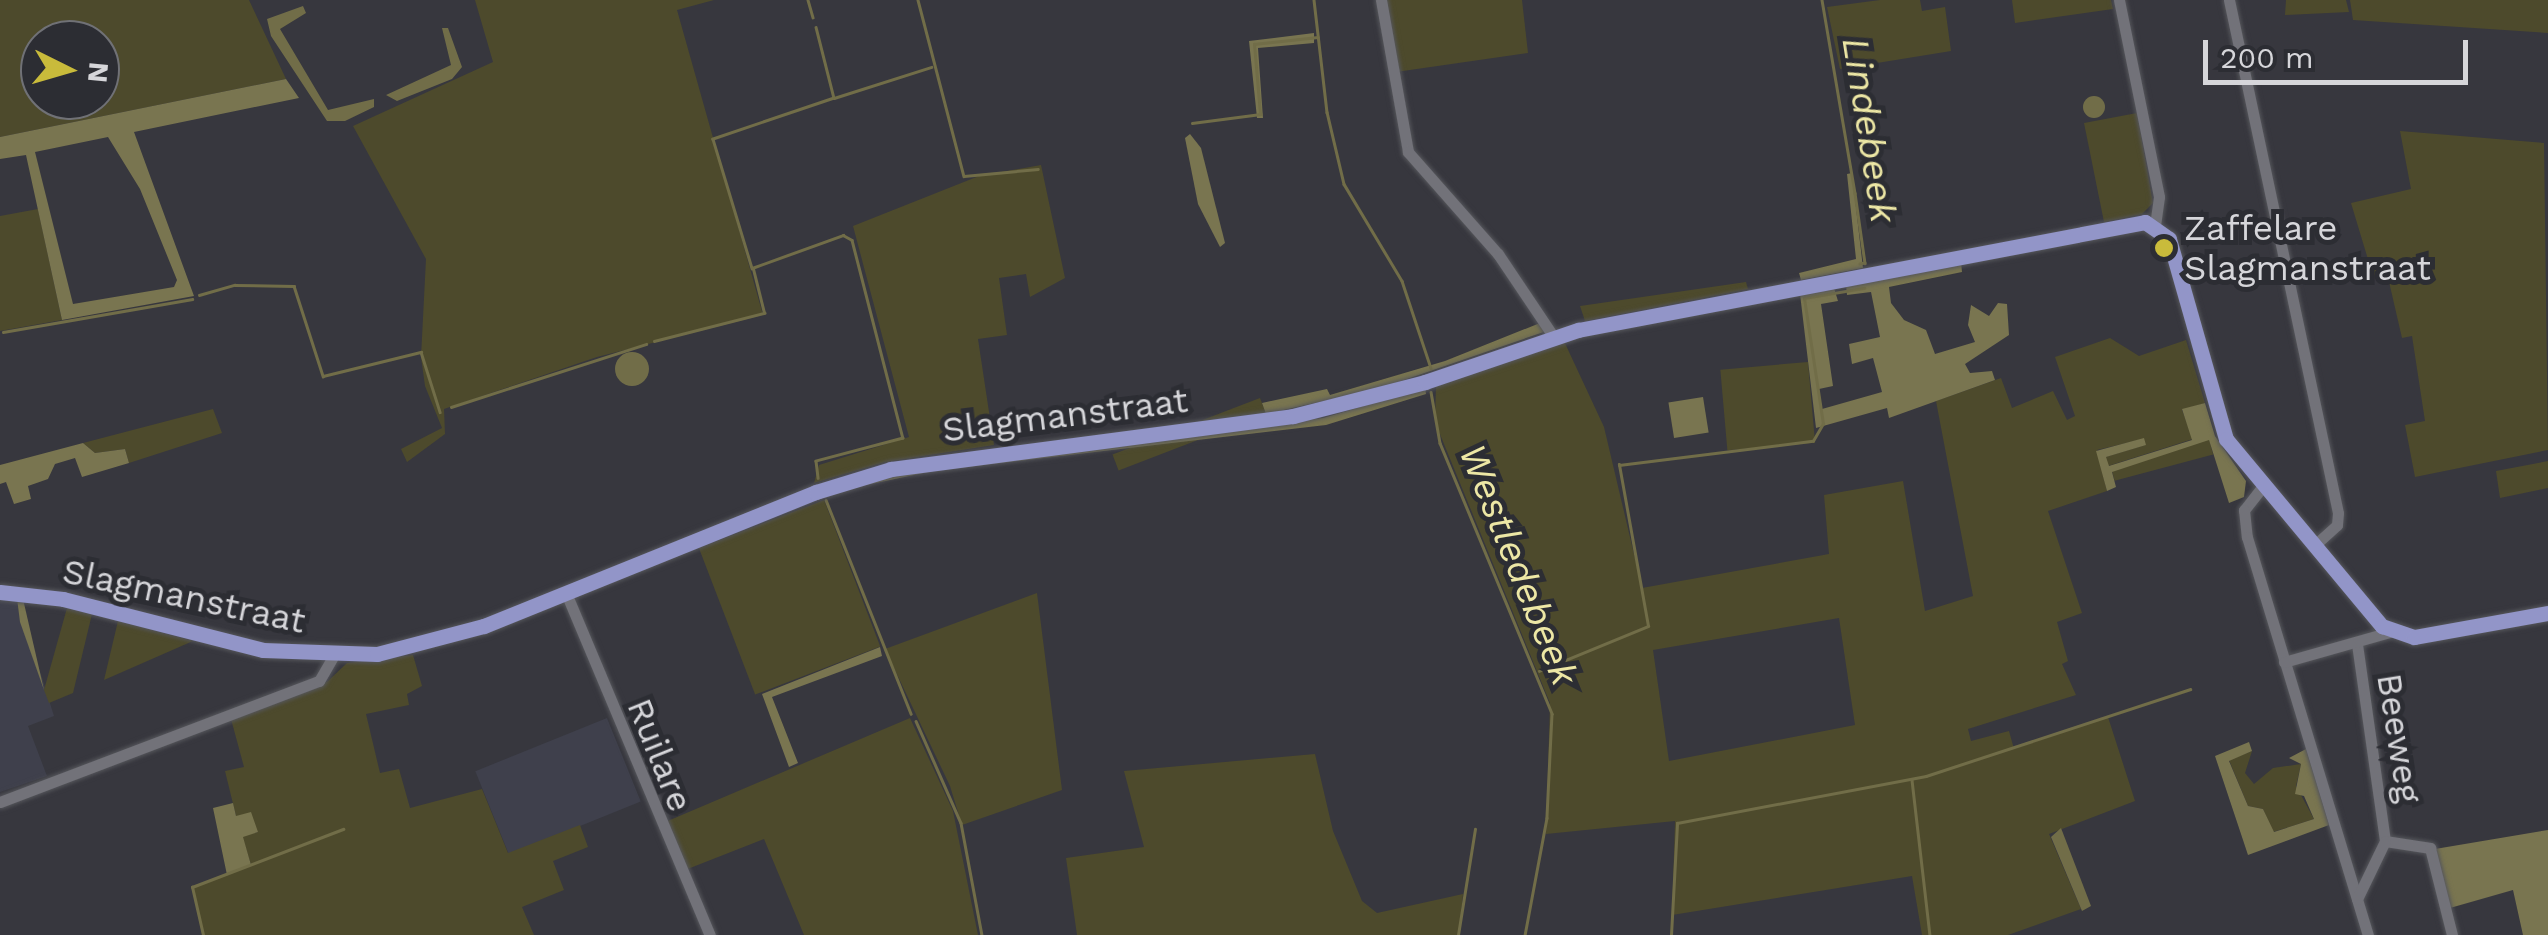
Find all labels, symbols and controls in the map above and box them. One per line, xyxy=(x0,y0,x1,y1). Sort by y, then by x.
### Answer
north arrow xyxy=(20,20,120,120)
scale bar xyxy=(2208,20,2473,82)
water label: Lindebeek xyxy=(1832,34,1906,226)
text: 200 m xyxy=(2220,40,2314,75)
text: N xyxy=(81,61,116,84)
place label: Zaffelare Slagmanstraat xyxy=(2184,207,2431,289)
marker: Zaffelare Slagmanstraat xyxy=(2153,237,2175,259)
street label: Slagmanstraat xyxy=(940,379,1190,451)
water label: Westledebeek xyxy=(1449,438,1587,692)
street label: Slagmanstraat xyxy=(59,550,309,642)
street label: Beeweg xyxy=(2368,670,2430,806)
street label: Ruilare xyxy=(618,692,702,818)

